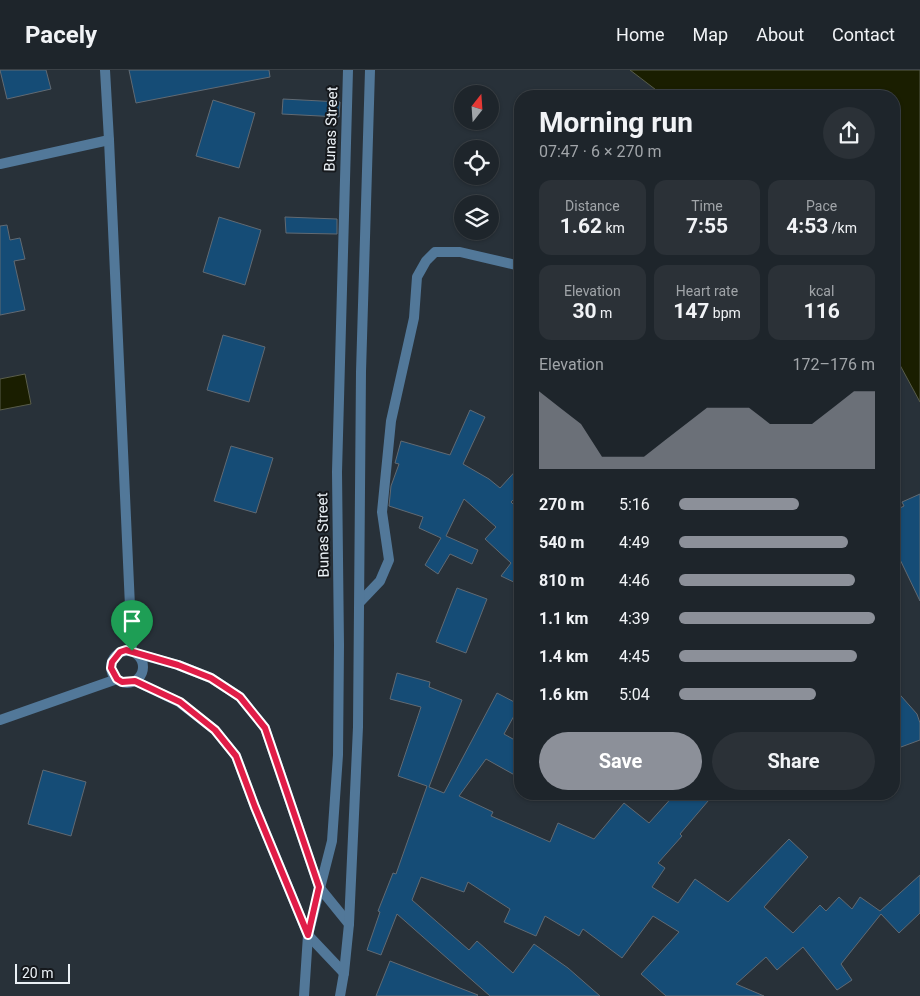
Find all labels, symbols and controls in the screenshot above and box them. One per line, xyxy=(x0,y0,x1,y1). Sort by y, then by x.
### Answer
text: Pacely xyxy=(25,21,97,49)
text: Home xyxy=(616,24,665,45)
text: Map xyxy=(693,24,728,45)
text: About xyxy=(756,24,804,45)
text: Contact xyxy=(832,24,895,45)
north arrow xyxy=(454,85,499,130)
map controls xyxy=(454,85,499,240)
street label: Bunas Street xyxy=(321,86,341,172)
text: Morning run xyxy=(539,106,693,139)
button: share xyxy=(823,107,875,159)
button: locate xyxy=(454,140,499,185)
text: 07:47 · 6 × 270 m xyxy=(539,142,661,161)
button: layers xyxy=(454,195,499,240)
text: Distance xyxy=(565,198,620,214)
text: Time xyxy=(691,198,723,214)
text: Pace xyxy=(806,198,837,214)
text: 1.62 xyxy=(560,214,602,238)
text: 7:55 xyxy=(686,214,728,238)
text: 4:53 xyxy=(786,214,828,238)
text: km xyxy=(602,220,625,236)
text: /km xyxy=(828,220,857,236)
text: Elevation xyxy=(564,283,621,299)
text: Heart rate xyxy=(676,283,738,299)
text: kcal xyxy=(809,283,834,299)
text: 30 xyxy=(572,299,597,323)
text: 147 xyxy=(673,299,709,323)
text: 116 xyxy=(804,299,840,323)
text: m xyxy=(597,305,612,321)
text: bpm xyxy=(709,305,741,321)
text: Elevation xyxy=(539,355,604,374)
text: 172–176 m xyxy=(793,355,875,374)
street label: Bunas Street xyxy=(313,492,333,578)
text: 270 m xyxy=(539,495,584,514)
text: 5:16 xyxy=(619,495,650,514)
text: 540 m xyxy=(539,533,584,552)
text: 4:49 xyxy=(619,533,650,552)
text: 810 m xyxy=(539,571,584,590)
text: 4:46 xyxy=(619,571,650,590)
pin xyxy=(111,600,153,651)
icon: arrive xyxy=(118,607,146,635)
text: 1.1 km xyxy=(539,609,588,628)
text: 4:39 xyxy=(619,609,650,628)
text: 1.4 km xyxy=(539,647,588,666)
text: 4:45 xyxy=(619,647,650,666)
text: 1.6 km xyxy=(539,685,588,704)
text: 5:04 xyxy=(619,685,650,704)
button: Save xyxy=(539,732,702,790)
button: Share xyxy=(712,732,875,790)
scale bar xyxy=(15,961,70,984)
text: 20 m xyxy=(22,965,54,981)

